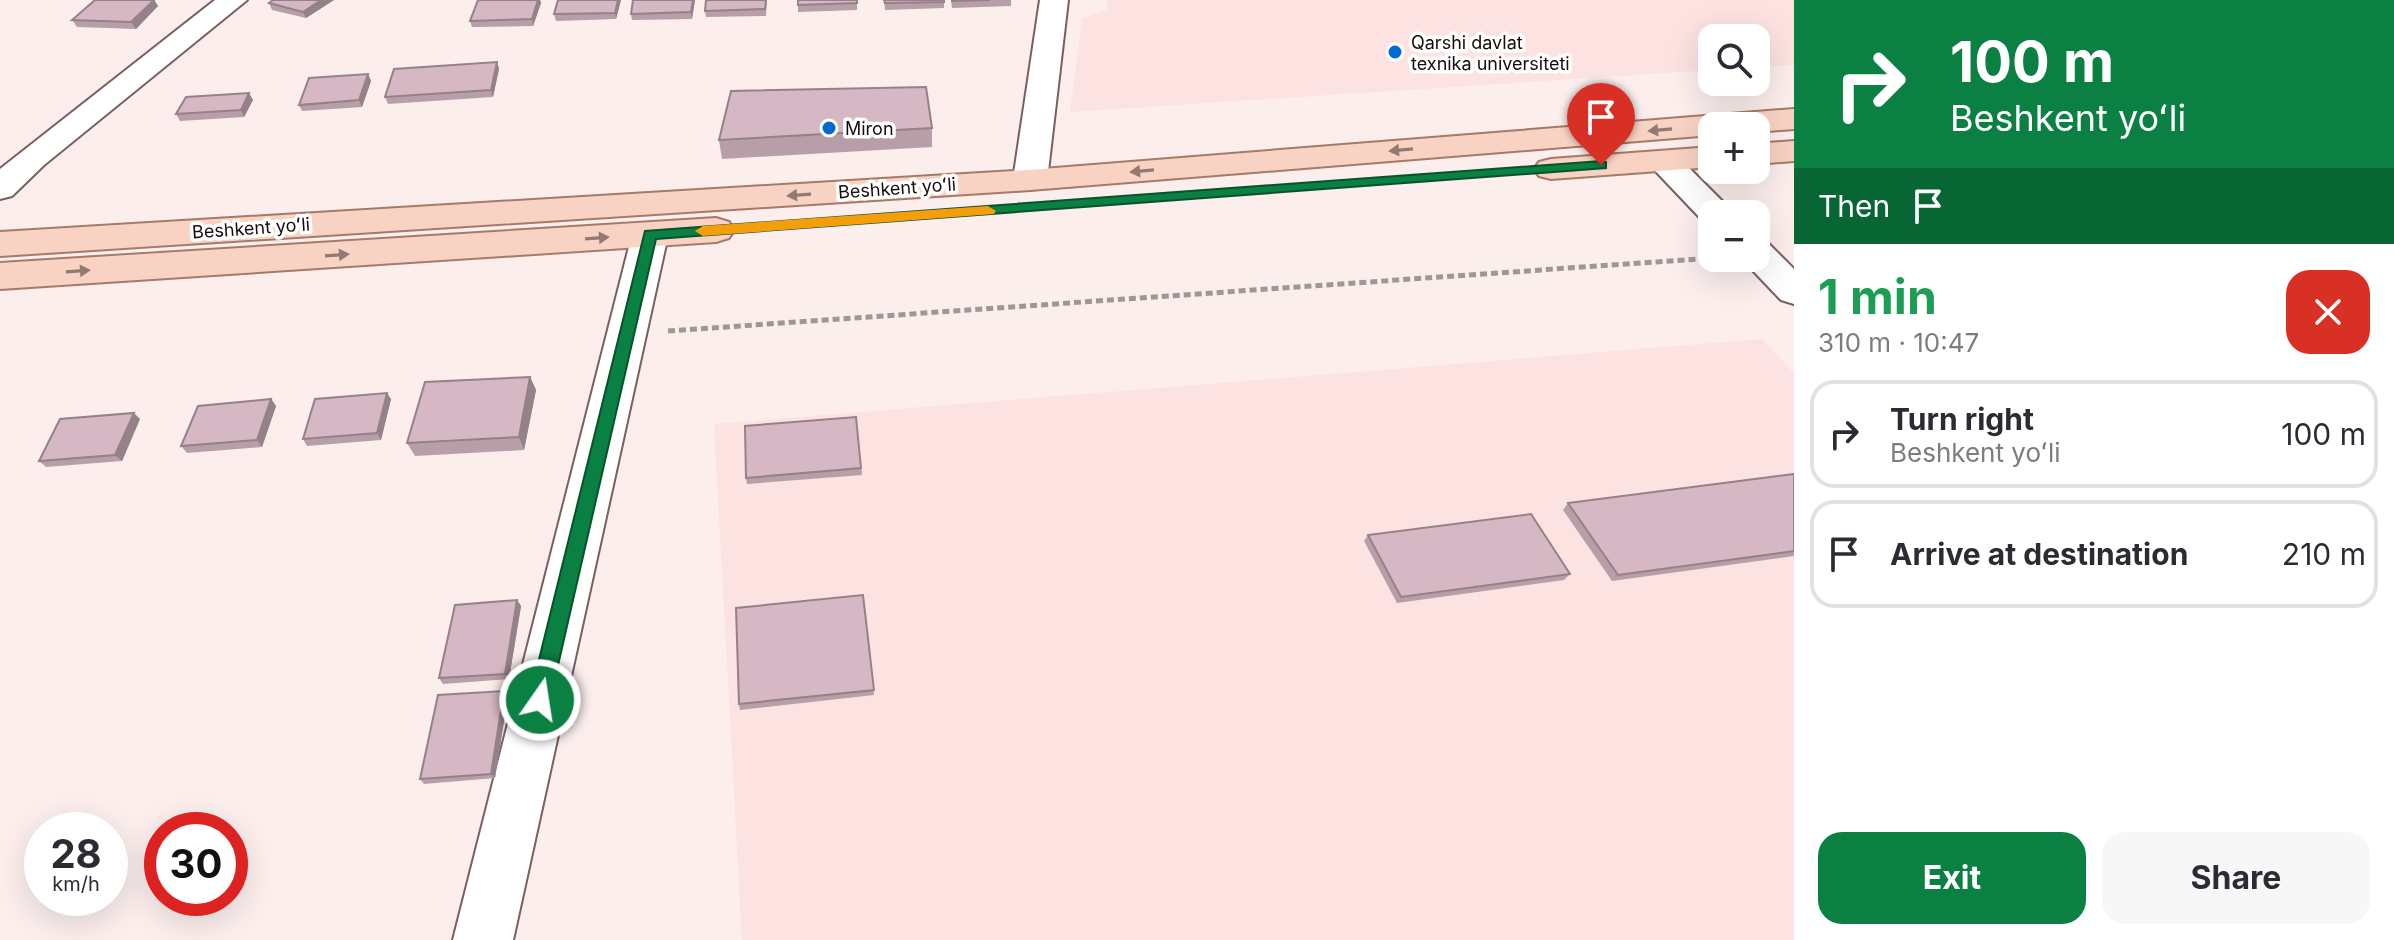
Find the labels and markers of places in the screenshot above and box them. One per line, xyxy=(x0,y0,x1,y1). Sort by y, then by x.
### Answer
place label: Qarshi davlat texnika universiteti xyxy=(1411,32,1570,74)
marker: Qarshi davlat texnika universiteti xyxy=(1386,43,1404,61)
pin xyxy=(1567,83,1635,165)
place label: Miron xyxy=(845,118,894,139)
marker: Miron xyxy=(820,119,838,137)

